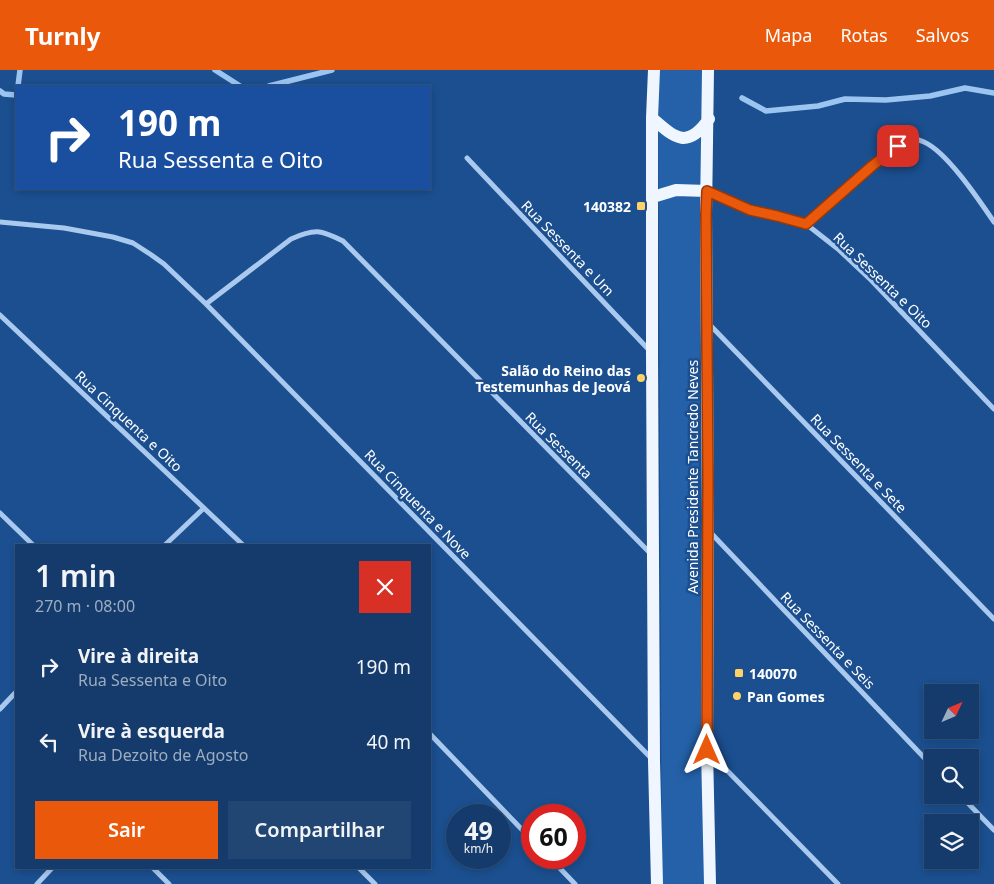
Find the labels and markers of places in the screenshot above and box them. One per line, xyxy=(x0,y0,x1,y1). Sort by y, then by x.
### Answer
pin xyxy=(877,125,919,167)
place label: 140382 xyxy=(583,197,631,216)
marker: 140382 xyxy=(635,200,647,212)
place label: Salão do Reino das Testemunhas de Jeová xyxy=(475,361,631,396)
marker: Salão do Reino das Testemunhas de Jeová xyxy=(635,372,647,384)
place label: 140070 xyxy=(749,664,797,683)
marker: 140070 xyxy=(733,667,745,679)
place label: Pan Gomes xyxy=(747,687,825,706)
marker: Pan Gomes xyxy=(731,690,743,702)

